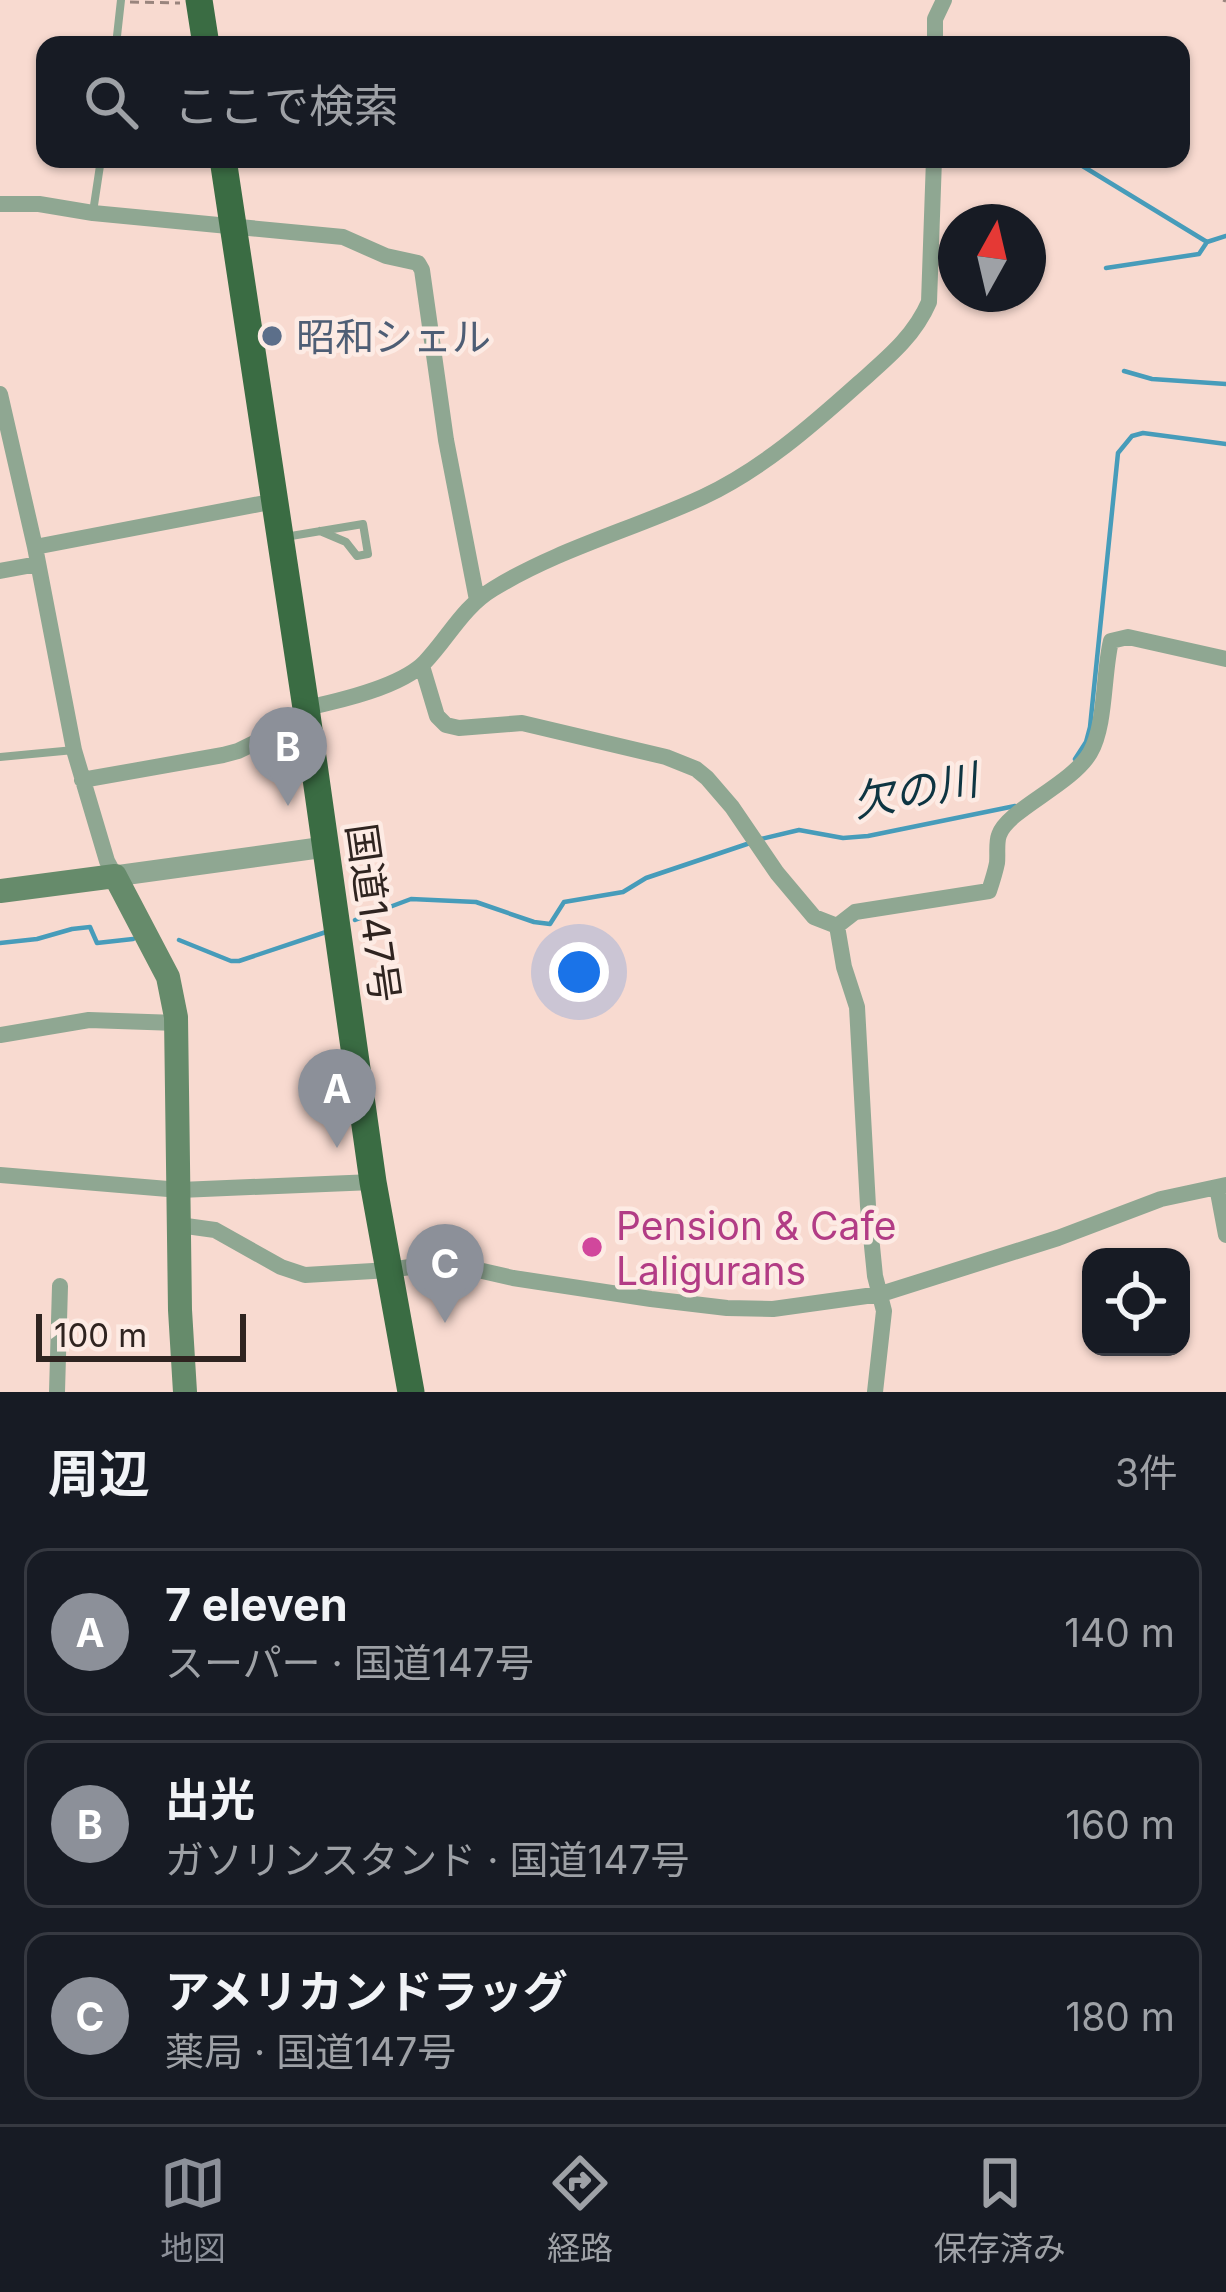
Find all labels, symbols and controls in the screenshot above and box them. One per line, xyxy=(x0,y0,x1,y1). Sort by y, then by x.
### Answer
search box xyxy=(36,36,1190,168)
icon: search xyxy=(78,69,144,135)
text: ここで検索 xyxy=(174,78,399,133)
north arrow xyxy=(938,204,1046,312)
place label: 昭和シェル xyxy=(296,313,491,360)
marker: 昭和シェル xyxy=(259,323,285,349)
pin: B xyxy=(249,707,327,806)
water label: 欠の川 xyxy=(848,752,986,827)
street label: 国道147号 xyxy=(338,821,410,1005)
your location xyxy=(549,942,609,1002)
pin: A xyxy=(298,1049,376,1148)
place label: Pension & Cafe Laligurans xyxy=(616,1202,896,1294)
pin: C xyxy=(406,1224,484,1323)
marker: Pension & Cafe Laligurans xyxy=(579,1234,605,1260)
map controls xyxy=(1082,1248,1190,1356)
button: locate xyxy=(1082,1248,1190,1356)
scale bar xyxy=(36,1308,246,1361)
text: 100 m xyxy=(54,1315,147,1355)
text: 周辺 xyxy=(48,1443,150,1504)
text: 3件 xyxy=(1115,1449,1178,1496)
text: 7 eleven xyxy=(165,1577,348,1632)
text: A xyxy=(75,1609,105,1656)
text: 140 m xyxy=(1064,1609,1175,1656)
text: スーパー · 国道147号 xyxy=(165,1639,534,1686)
text: 出光 xyxy=(165,1772,255,1827)
text: B xyxy=(77,1801,103,1848)
text: 160 m xyxy=(1065,1801,1175,1848)
text: ガソリンスタンド · 国道147号 xyxy=(165,1836,690,1883)
text: アメリカンドラッグ xyxy=(165,1964,568,2019)
text: C xyxy=(76,1993,104,2040)
text: 180 m xyxy=(1065,1993,1175,2040)
text: 薬局 · 国道147号 xyxy=(165,2028,456,2075)
tab: 地図 xyxy=(160,2150,226,2270)
tab: 経路 xyxy=(547,2150,613,2270)
tab: 保存済み xyxy=(934,2150,1066,2270)

